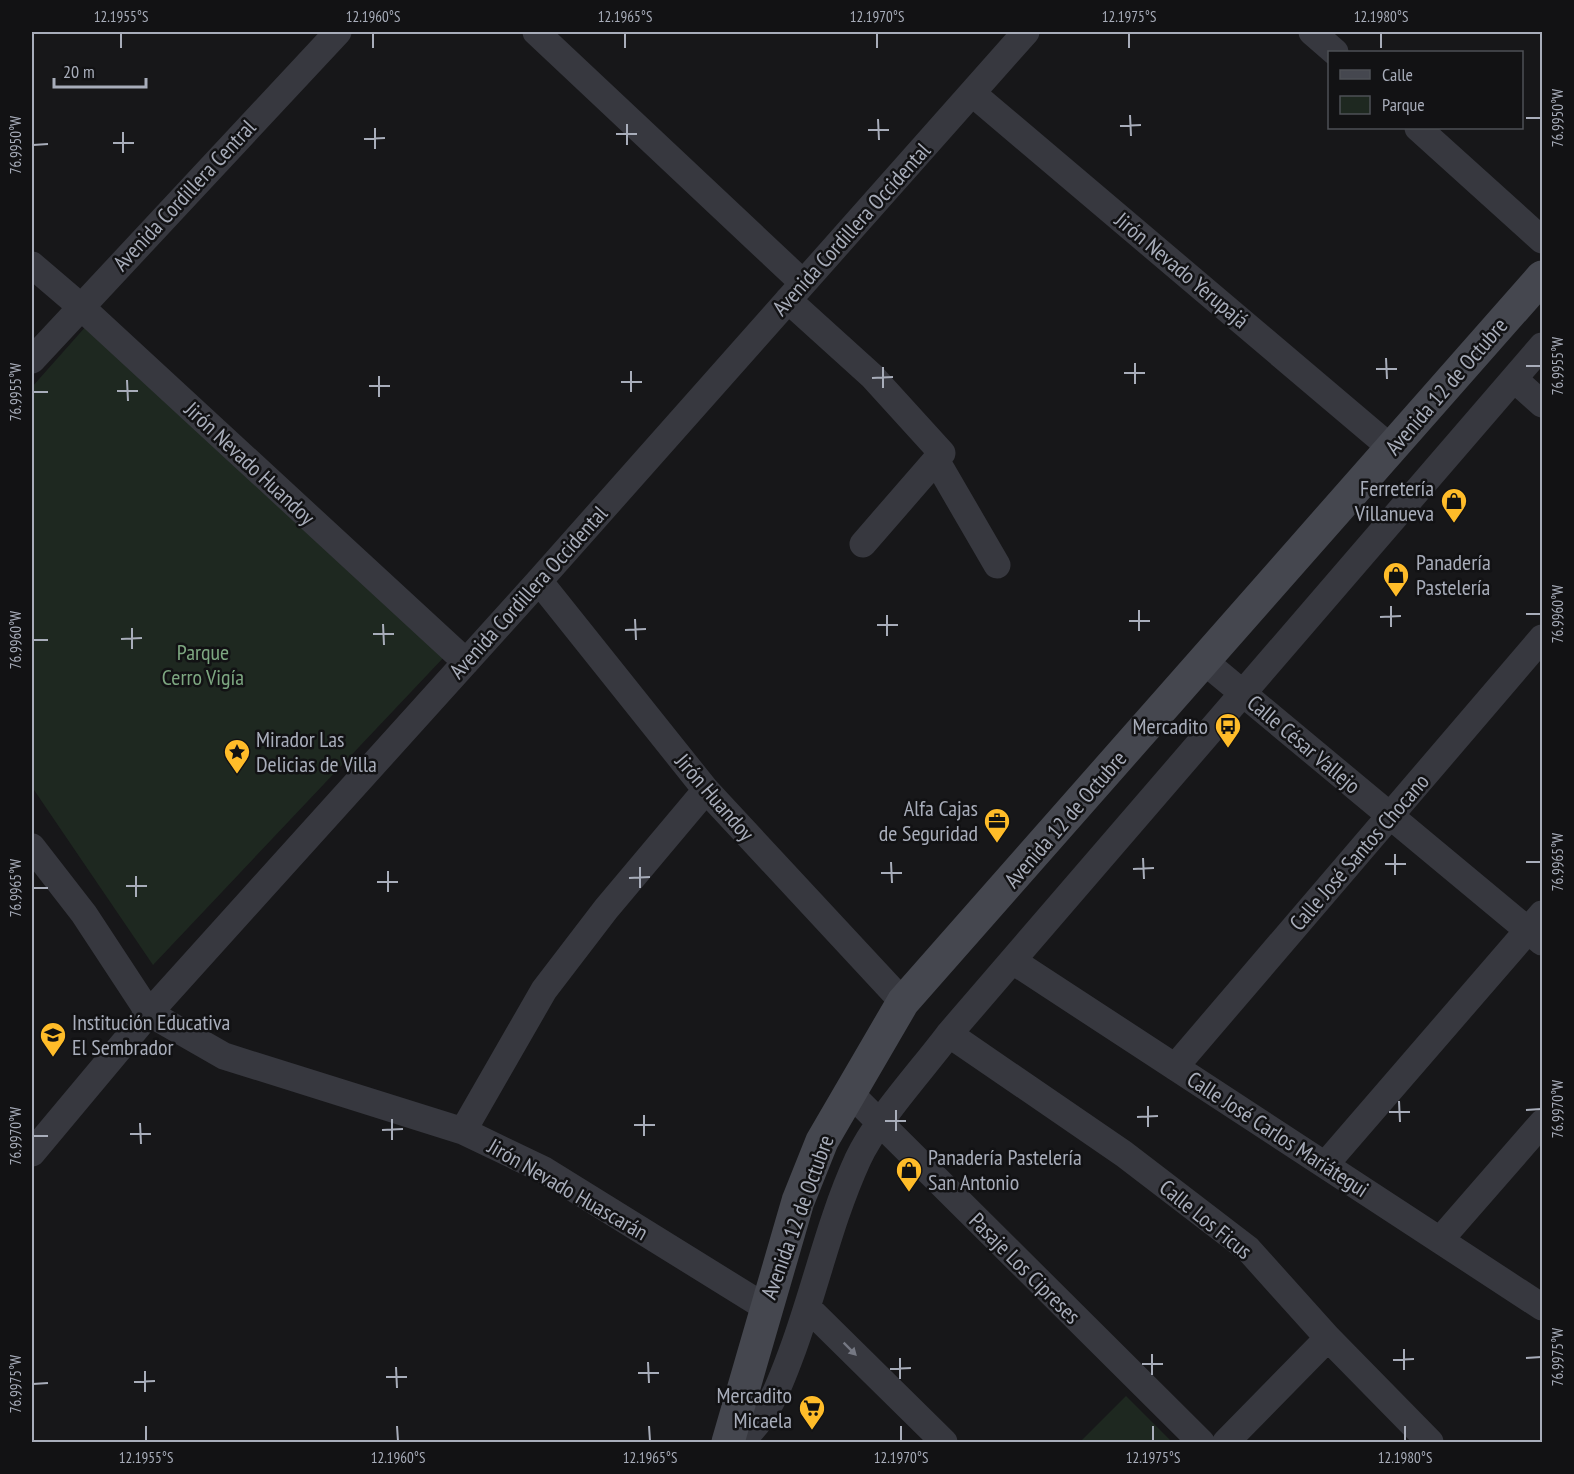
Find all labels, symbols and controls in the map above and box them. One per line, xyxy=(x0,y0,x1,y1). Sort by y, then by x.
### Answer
text: 12.1955°S xyxy=(94,7,148,26)
text: 12.1960°S xyxy=(346,7,400,26)
text: 12.1965°S xyxy=(598,7,652,26)
text: 12.1970°S xyxy=(850,7,904,26)
text: 12.1975°S xyxy=(1102,7,1156,26)
text: 12.1980°S xyxy=(1354,7,1408,26)
scale bar xyxy=(54,51,146,89)
legend xyxy=(1328,51,1523,129)
text: 20 m xyxy=(63,60,95,83)
text: Calle xyxy=(1382,63,1413,86)
text: 76.9950°W xyxy=(1548,89,1567,147)
text: Parque xyxy=(1382,93,1425,116)
street label: Avenida Cordillera Central xyxy=(107,113,262,277)
text: 76.9950°W xyxy=(6,116,25,174)
street label: Avenida Cordillera Occidental xyxy=(766,136,937,321)
street label: Jirón Nevado Yerupajá xyxy=(1109,205,1255,334)
street label: Avenida 12 de Octubre xyxy=(1379,312,1513,460)
text: 76.9955°W xyxy=(1548,337,1567,395)
text: 76.9955°W xyxy=(6,363,25,421)
street label: Jirón Nevado Huandoy xyxy=(178,395,322,531)
place label: Ferretería Villanueva xyxy=(1354,474,1434,527)
shop icon: Ferretería Villanueva xyxy=(1439,486,1469,524)
street label: Avenida Cordillera Occidental xyxy=(443,499,614,684)
place label: Panadería Pastelería xyxy=(1416,548,1491,601)
shop icon: Panadería Pastelería xyxy=(1381,560,1411,598)
text: 76.9960°W xyxy=(1548,585,1567,643)
text: 76.9960°W xyxy=(6,611,25,669)
park label: Parque Cerro Vigía xyxy=(162,638,244,691)
street label: Calle César Vallejo xyxy=(1242,689,1366,799)
bus stop icon: Mercadito xyxy=(1213,711,1243,749)
place label: Mercadito xyxy=(1133,712,1208,740)
place label: Mirador Las Delicias de Villa xyxy=(256,725,377,778)
place icon: Mirador Las Delicias de Villa xyxy=(222,737,252,775)
street label: Avenida 12 de Octubre xyxy=(998,745,1132,893)
street label: Jirón Huandoy xyxy=(669,747,761,847)
street label: Calle José Santos Chocano xyxy=(1283,768,1435,936)
place label: Alfa Cajas de Seguridad xyxy=(879,794,978,847)
office icon: Alfa Cajas de Seguridad xyxy=(982,806,1012,844)
text: 76.9965°W xyxy=(1548,833,1567,891)
text: 76.9965°W xyxy=(6,859,25,917)
place label: Institución Educativa El Sembrador xyxy=(72,1008,230,1061)
school or university icon: Institución Educativa El Sembrador xyxy=(38,1020,68,1058)
street label: Calle José Carlos Mariátegui xyxy=(1182,1065,1374,1203)
text: 76.9970°W xyxy=(1548,1080,1567,1138)
text: 76.9970°W xyxy=(6,1107,25,1165)
street label: Jirón Nevado Huascarán xyxy=(482,1131,653,1246)
street label: Avenida 12 de Octubre xyxy=(754,1131,840,1303)
place label: Panadería Pastelería San Antonio xyxy=(928,1143,1082,1196)
shop icon: Panadería Pastelería San Antonio xyxy=(894,1155,924,1193)
street label: Calle Los Ficus xyxy=(1154,1173,1258,1265)
street label: Pasaje Los Cipreses xyxy=(963,1206,1087,1330)
text: 76.9975°W xyxy=(1548,1328,1567,1386)
one-way arrow xyxy=(842,1342,856,1356)
text: 76.9975°W xyxy=(6,1355,25,1413)
place label: Mercadito Micaela xyxy=(717,1381,792,1434)
supermarket icon: Mercadito Micaela xyxy=(797,1393,827,1431)
text: 12.1955°S xyxy=(119,1448,173,1467)
text: 12.1960°S xyxy=(371,1448,425,1467)
text: 12.1965°S xyxy=(623,1448,677,1467)
text: 12.1970°S xyxy=(874,1448,928,1467)
text: 12.1975°S xyxy=(1126,1448,1180,1467)
text: 12.1980°S xyxy=(1378,1448,1432,1467)

